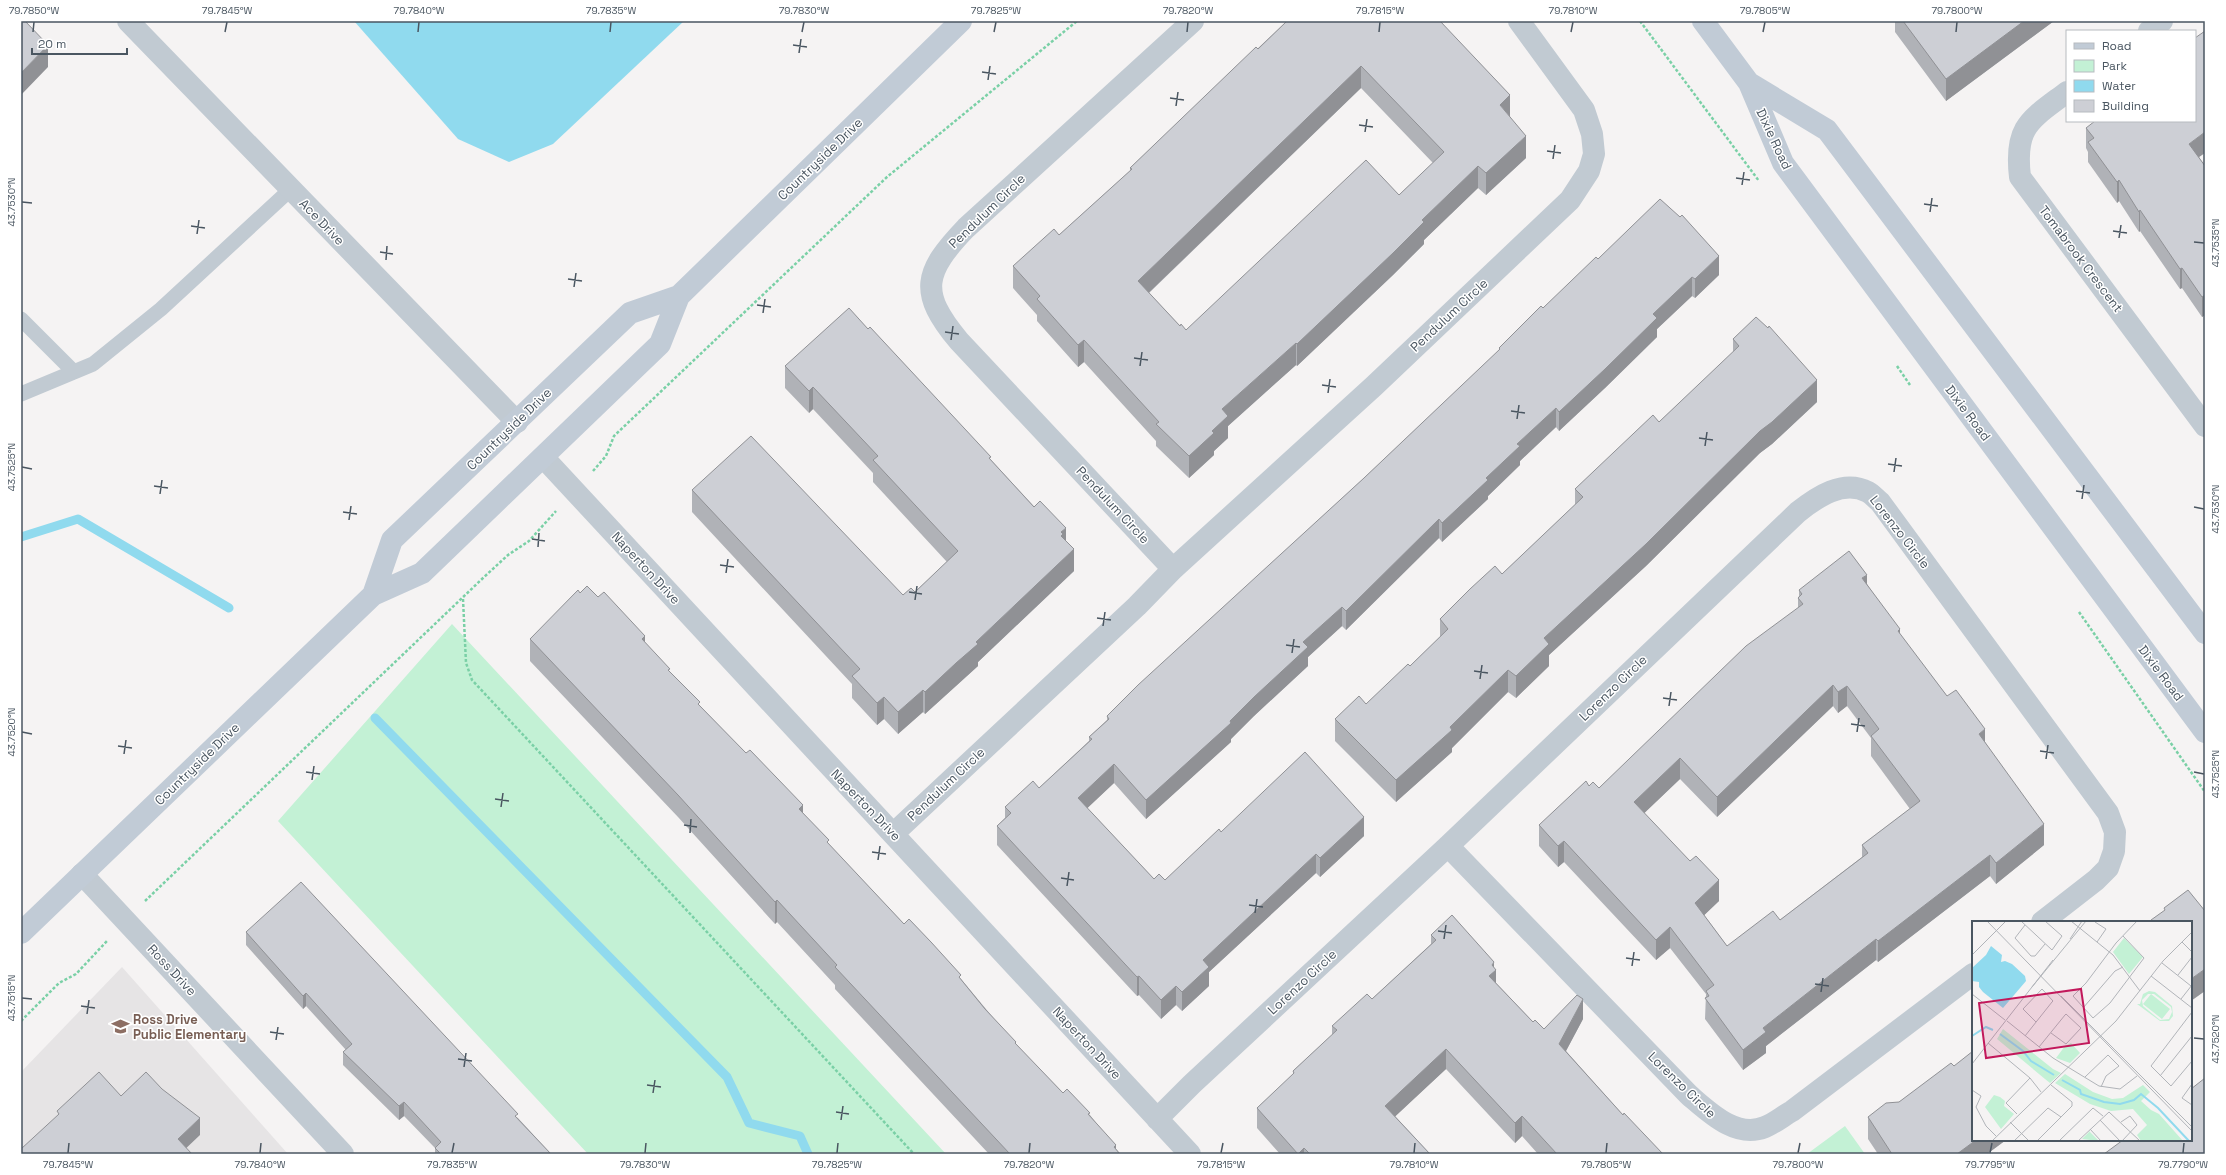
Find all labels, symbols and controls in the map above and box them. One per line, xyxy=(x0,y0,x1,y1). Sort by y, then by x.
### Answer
text: 79.7850°W xyxy=(9,4,60,17)
text: 79.7845°W xyxy=(202,4,252,17)
text: 79.7840°W xyxy=(394,4,445,17)
text: 79.7835°W xyxy=(586,4,636,17)
text: 79.7830°W xyxy=(779,4,830,17)
text: 79.7825°W xyxy=(971,4,1021,17)
text: 79.7820°W xyxy=(1163,4,1214,17)
text: 79.7815°W xyxy=(1356,4,1404,17)
text: 79.7810°W xyxy=(1549,4,1598,17)
text: 79.7805°W xyxy=(1740,4,1791,17)
text: 79.7800°W xyxy=(1931,4,1983,17)
scale bar xyxy=(32,30,127,56)
legend xyxy=(2066,30,2196,122)
text: 20 m xyxy=(38,36,66,52)
text: Road xyxy=(2102,38,2131,54)
text: Park xyxy=(2102,58,2127,74)
text: Water xyxy=(2102,78,2136,94)
text: Building xyxy=(2102,98,2149,114)
street label: Dixie Road xyxy=(1752,106,1796,172)
street label: Countryside Drive xyxy=(774,114,866,204)
street label: Pendulum Circle xyxy=(945,170,1029,252)
text: 43.7530°N xyxy=(5,178,18,227)
street label: Ace Drive xyxy=(296,195,348,249)
street label: Tomabrook Crescent xyxy=(2035,202,2127,316)
text: 43.7535°N xyxy=(2209,219,2222,267)
street label: Pendulum Circle xyxy=(1407,275,1491,355)
street label: Dixie Road xyxy=(1941,382,1995,444)
street label: Countryside Drive xyxy=(463,384,555,474)
text: 43.7525°N xyxy=(5,443,18,491)
street label: Pendulum Circle xyxy=(1073,463,1153,547)
text: 43.7530°N xyxy=(2209,485,2222,534)
street label: Lorenzo Circle xyxy=(1866,492,1934,572)
street label: Naperton Drive xyxy=(608,528,684,608)
street label: Dixie Road xyxy=(2134,642,2188,704)
street label: Lorenzo Circle xyxy=(1575,651,1651,725)
text: 43.7520°N xyxy=(5,708,18,756)
street label: Countryside Drive xyxy=(151,719,243,809)
street label: Pendulum Circle xyxy=(904,744,988,824)
text: 43.7525°N xyxy=(2209,750,2222,798)
street label: Naperton Drive xyxy=(827,766,905,844)
inset map xyxy=(1972,921,2192,1141)
street label: Ross Drive xyxy=(144,941,200,999)
street label: Lorenzo Circle xyxy=(1264,946,1340,1018)
text: 43.7515°N xyxy=(5,975,18,1021)
street label: Naperton Drive xyxy=(1049,1003,1125,1083)
place label: Ross Drive Public Elementary xyxy=(133,1011,246,1043)
text: 43.7520°N xyxy=(2209,1015,2222,1063)
school or university icon: Ross Drive Public Elementary xyxy=(110,1016,130,1036)
street label: Lorenzo Circle xyxy=(1644,1048,1720,1122)
text: 79.7845°W xyxy=(43,1158,93,1171)
text: 79.7840°W xyxy=(235,1158,286,1171)
text: 79.7835°W xyxy=(427,1158,477,1171)
text: 79.7830°W xyxy=(620,1158,671,1171)
text: 79.7825°W xyxy=(812,1158,862,1171)
text: 79.7820°W xyxy=(1004,1158,1055,1171)
text: 79.7815°W xyxy=(1197,1158,1245,1171)
text: 79.7810°W xyxy=(1390,1158,1439,1171)
text: 79.7805°W xyxy=(1581,1158,1632,1171)
text: 79.7800°W xyxy=(1772,1158,1824,1171)
text: 79.7795°W xyxy=(1965,1158,2015,1171)
text: 79.7790°W xyxy=(2158,1158,2208,1171)

